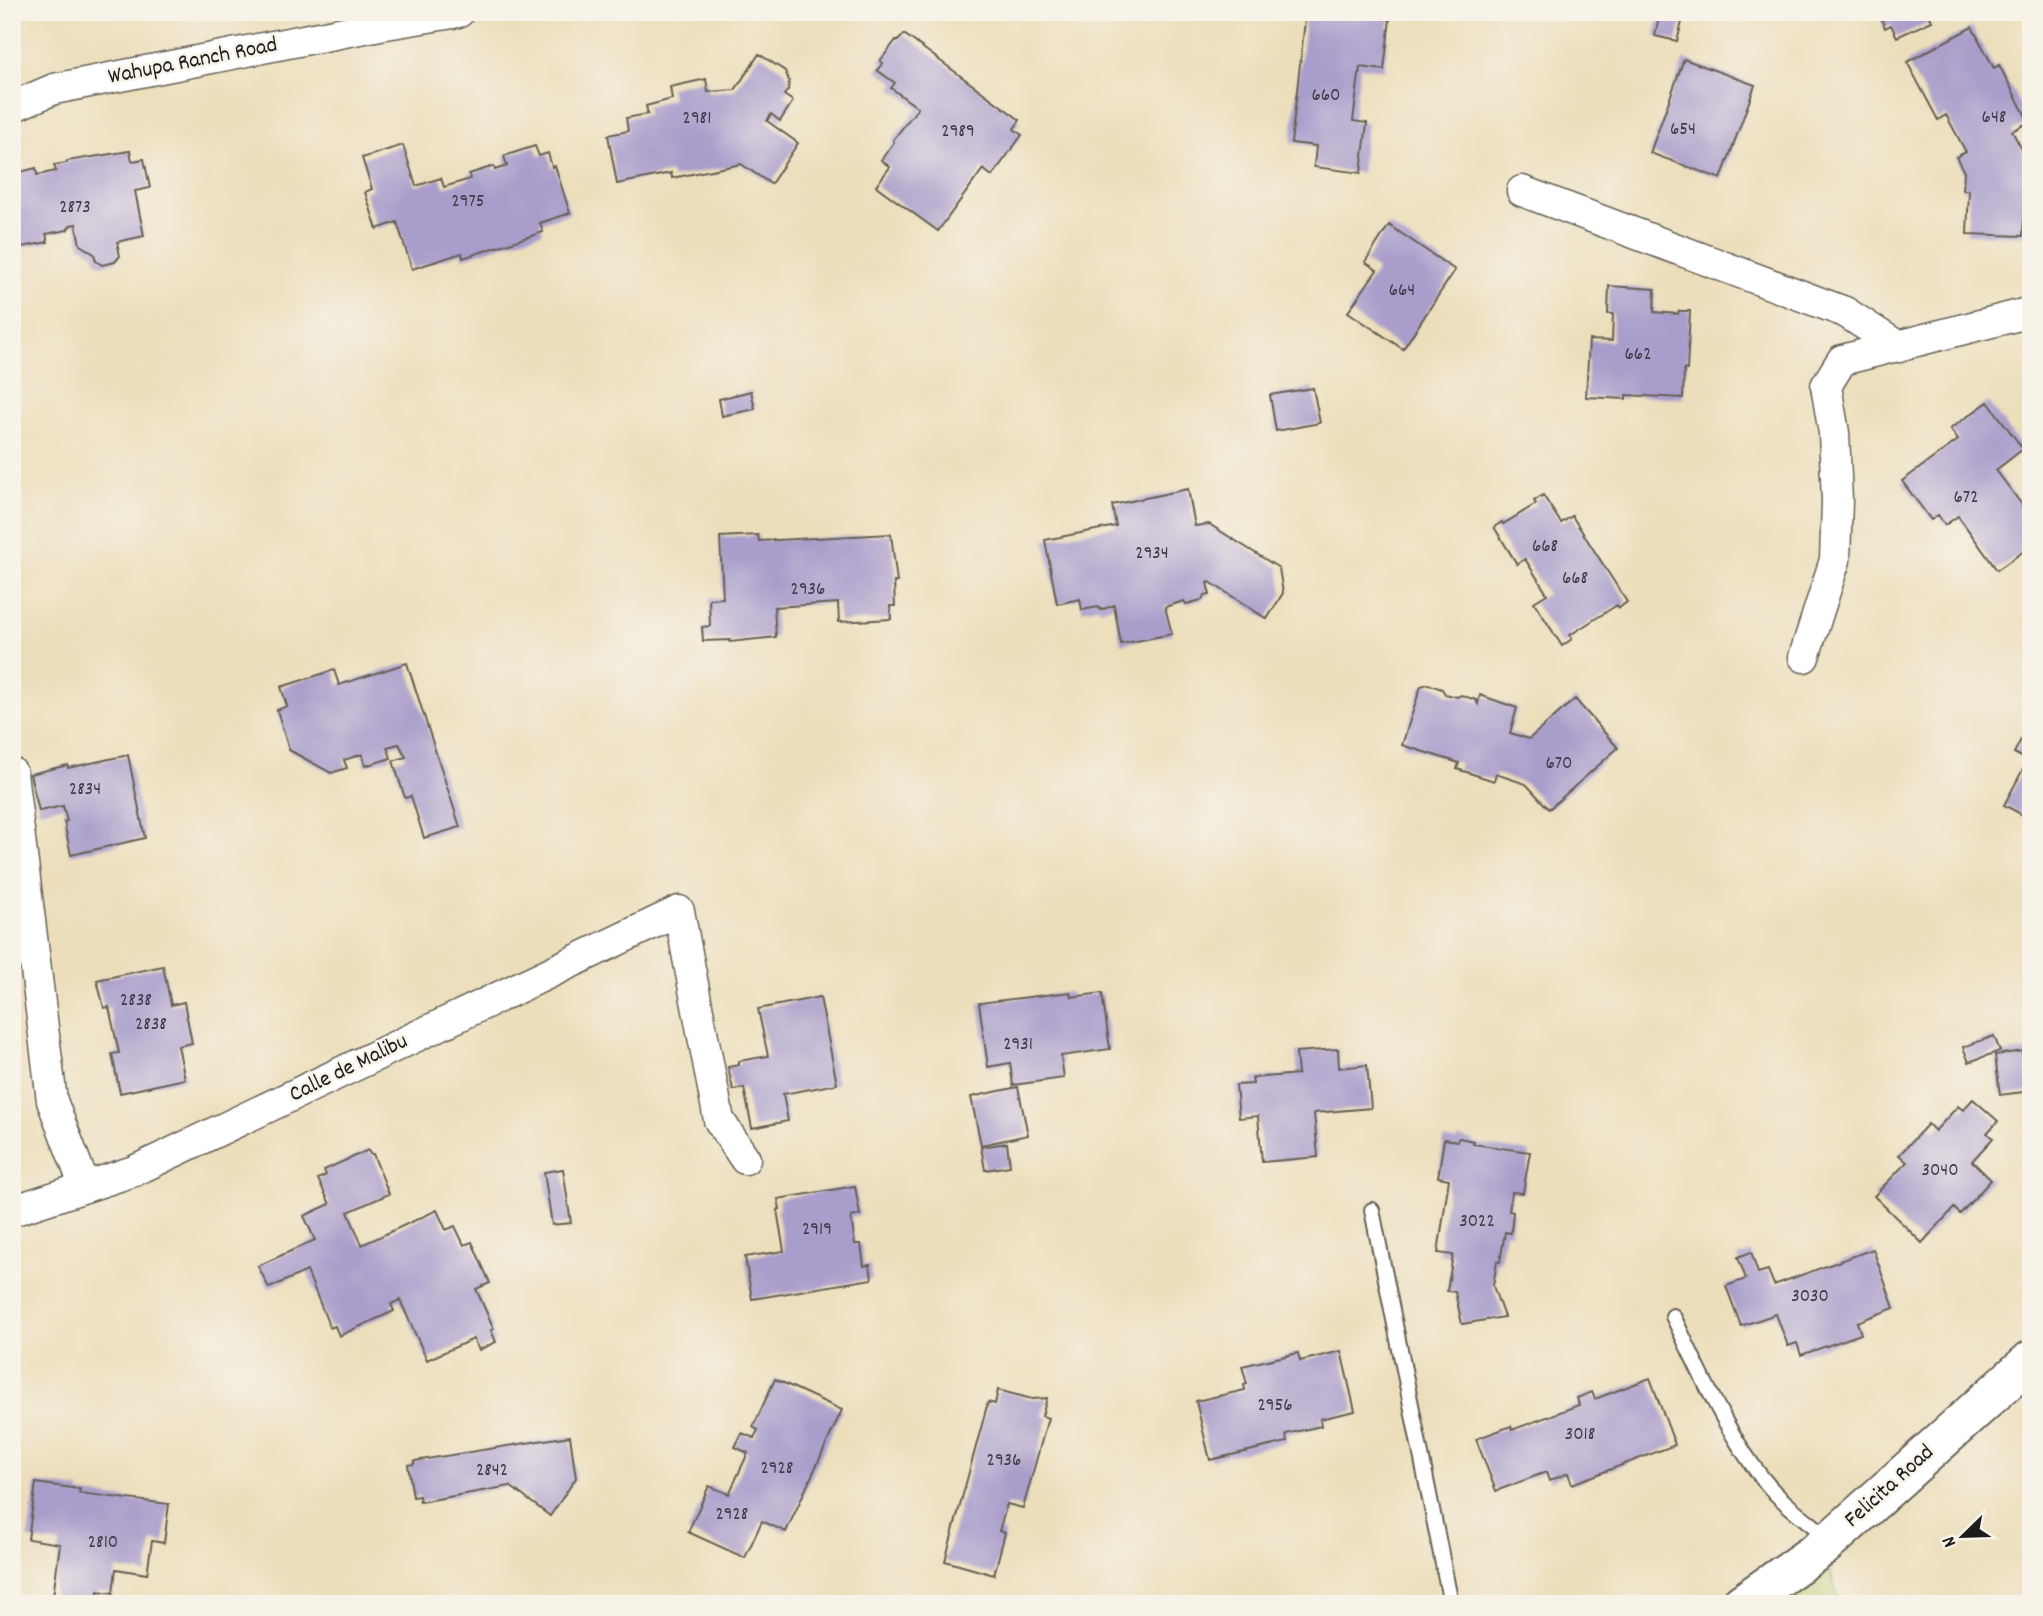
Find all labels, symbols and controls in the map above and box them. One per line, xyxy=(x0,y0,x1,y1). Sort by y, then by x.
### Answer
street label: Wahupa Ranch Road xyxy=(106,29,280,95)
house number: 660 xyxy=(1312,83,1340,110)
house number: 648 xyxy=(1982,105,2006,132)
house number: 2981 xyxy=(683,106,711,133)
house number: 654 xyxy=(1670,117,1696,144)
house number: 2989 xyxy=(941,119,975,146)
house number: 2975 xyxy=(451,189,485,216)
house number: 2873 xyxy=(59,195,91,222)
house number: 664 xyxy=(1389,278,1415,305)
house number: 662 xyxy=(1625,342,1651,369)
house number: 672 xyxy=(1954,485,1978,512)
house number: 668 xyxy=(1532,534,1558,561)
house number: 2934 xyxy=(1135,541,1169,568)
house number: 668 xyxy=(1562,566,1588,593)
house number: 2936 xyxy=(791,577,825,604)
house number: 670 xyxy=(1546,751,1572,778)
house number: 2834 xyxy=(69,777,101,804)
house number: 2838 xyxy=(120,988,152,1015)
house number: 2838 xyxy=(135,1012,167,1039)
street label: Calle de Malibu xyxy=(284,1026,414,1112)
house number: 2931 xyxy=(1003,1032,1033,1059)
house number: 3040 xyxy=(1921,1158,1959,1185)
house number: 3022 xyxy=(1459,1209,1495,1236)
house number: 2919 xyxy=(802,1217,832,1244)
house number: 3030 xyxy=(1791,1284,1829,1311)
house number: 2956 xyxy=(1257,1393,1293,1420)
house number: 3018 xyxy=(1565,1422,1595,1449)
street label: Felicita Road xyxy=(1838,1438,1942,1536)
house number: 2936 xyxy=(987,1448,1021,1475)
house number: 2928 xyxy=(761,1456,793,1483)
house number: 2842 xyxy=(476,1458,508,1485)
north arrow xyxy=(1927,1500,1997,1570)
house number: 2928 xyxy=(716,1502,748,1529)
house number: 2810 xyxy=(88,1530,118,1557)
text: N xyxy=(1936,1532,1965,1551)

